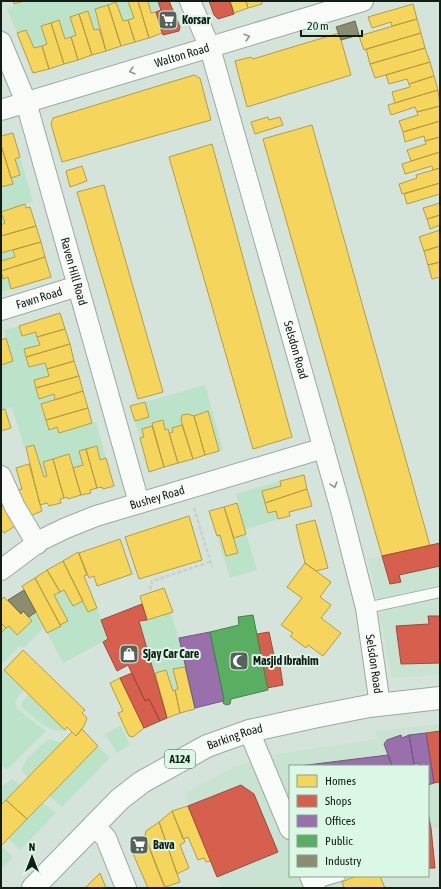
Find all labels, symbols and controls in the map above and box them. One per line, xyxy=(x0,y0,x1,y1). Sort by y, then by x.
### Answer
supermarket icon: Korsar xyxy=(157,9,179,31)
scale bar xyxy=(301,12,362,38)
place label: Korsar xyxy=(182,13,211,27)
text: 20 m xyxy=(307,19,329,33)
one-way arrow xyxy=(243,33,250,42)
street label: Walton Road xyxy=(153,41,211,70)
one-way arrow xyxy=(129,66,136,75)
street label: Raven Hill Road xyxy=(57,236,90,307)
street label: Fawn Road xyxy=(14,284,64,312)
street label: Selsdon Road xyxy=(281,319,311,381)
one-way arrow xyxy=(329,482,338,489)
street label: Bushey Road xyxy=(128,483,186,512)
street label: Selsdon Road xyxy=(363,633,385,695)
shop icon: Sjay Car Care xyxy=(118,643,140,665)
place label: Sjay Car Care xyxy=(143,647,200,661)
mosque icon: Masjid Ibrahim xyxy=(228,650,250,672)
place label: Masjid Ibrahim xyxy=(253,654,319,668)
street label: Barking Road xyxy=(205,721,264,752)
road number: A124 xyxy=(165,750,195,768)
legend xyxy=(289,765,429,877)
text: Homes xyxy=(325,774,356,788)
text: Shops xyxy=(325,794,351,808)
text: Offices xyxy=(325,814,355,828)
supermarket icon: Bava xyxy=(128,834,150,856)
text: Public xyxy=(325,834,353,848)
north arrow xyxy=(12,837,52,877)
place label: Bava xyxy=(153,838,175,852)
text: N xyxy=(29,841,35,853)
text: Industry xyxy=(325,854,362,868)

